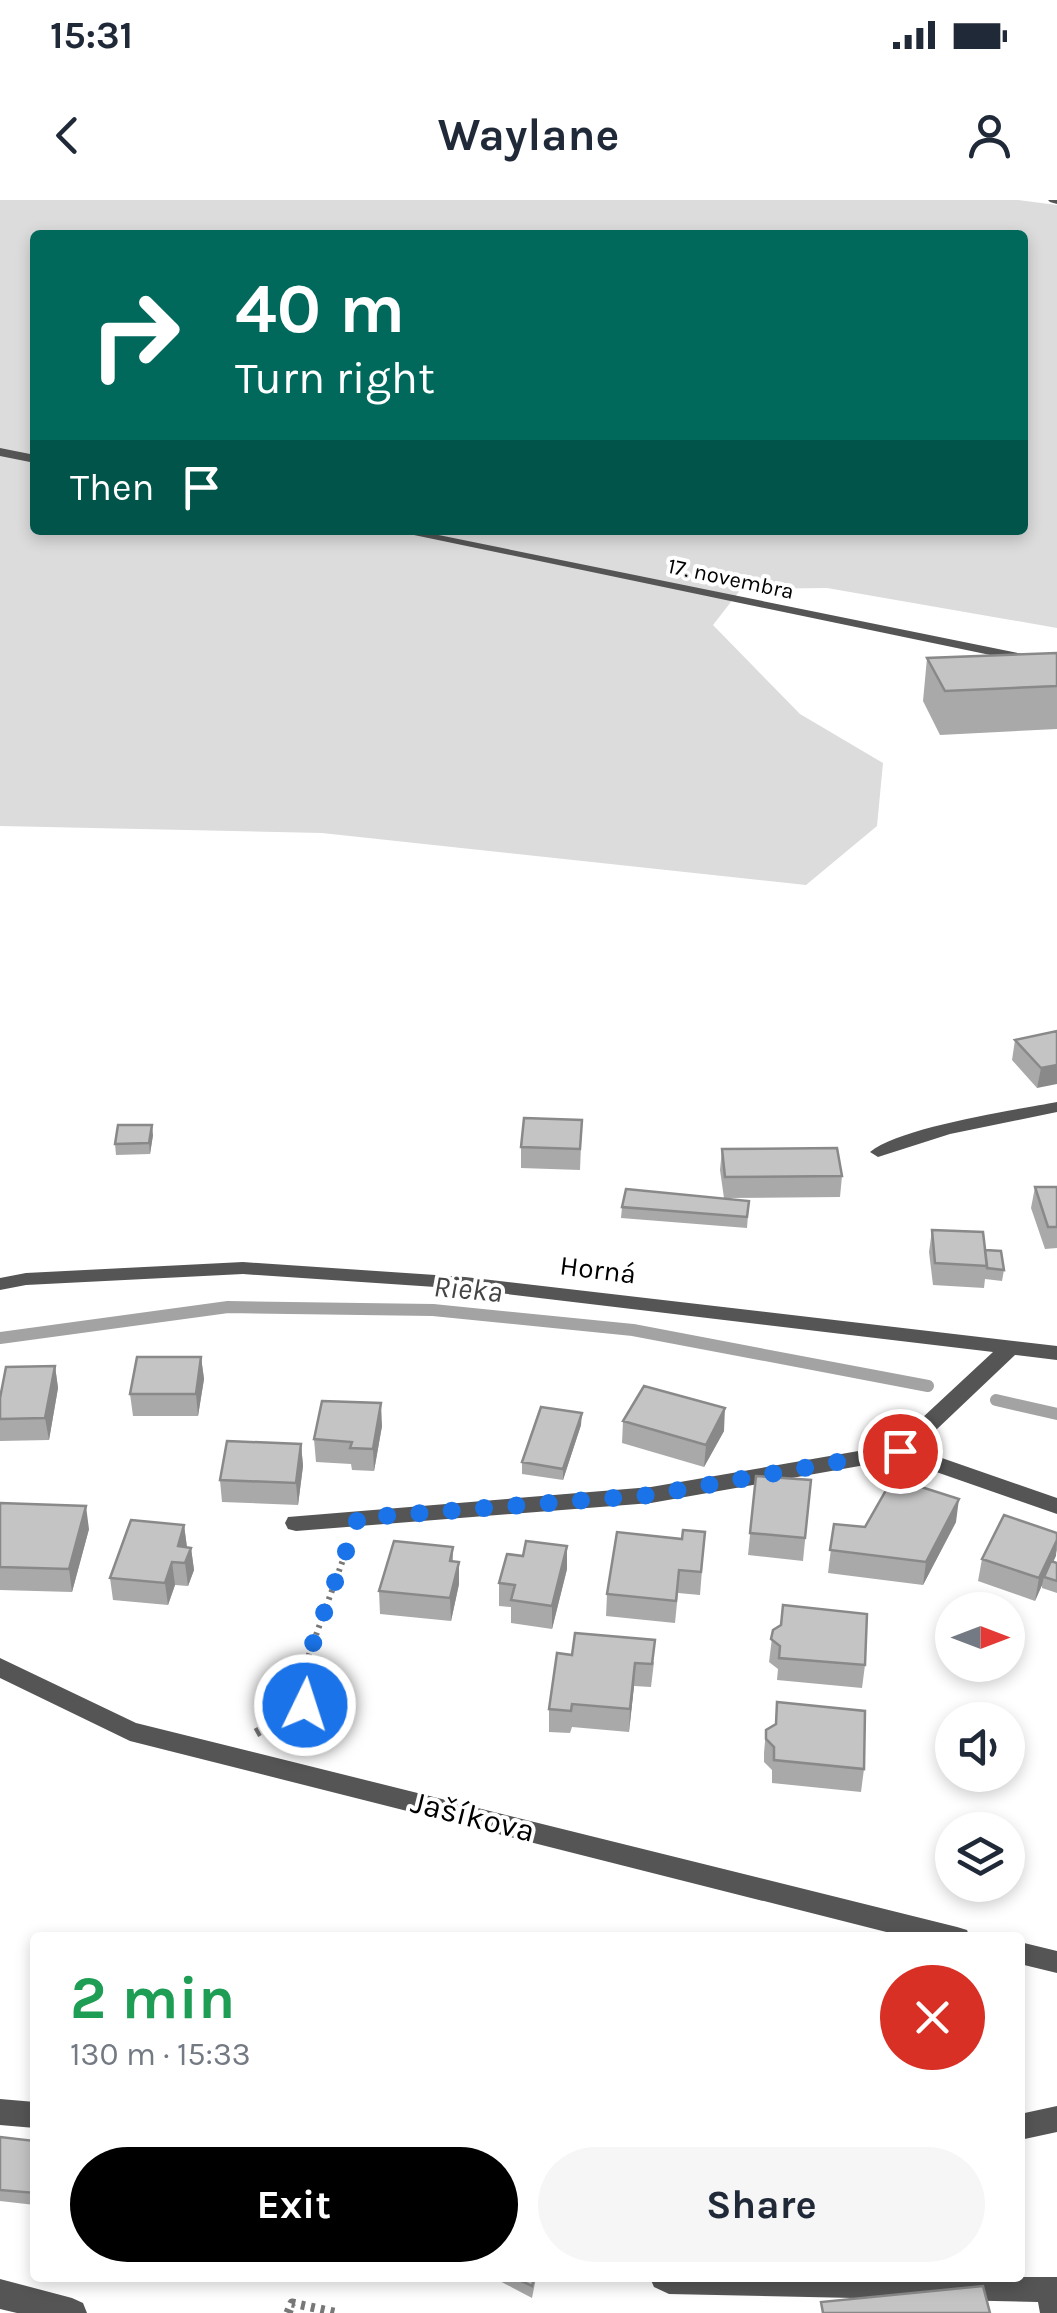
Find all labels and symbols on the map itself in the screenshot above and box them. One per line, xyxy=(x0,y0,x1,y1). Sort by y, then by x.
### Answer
street label: 17. novembra xyxy=(665,553,796,605)
street label: Horná xyxy=(558,1248,638,1291)
water label: Rieka xyxy=(432,1268,504,1310)
pin xyxy=(858,1409,943,1494)
north arrow xyxy=(935,1592,1025,1682)
position arrow xyxy=(253,1653,357,1757)
street label: Jašíkova xyxy=(407,1783,539,1850)

